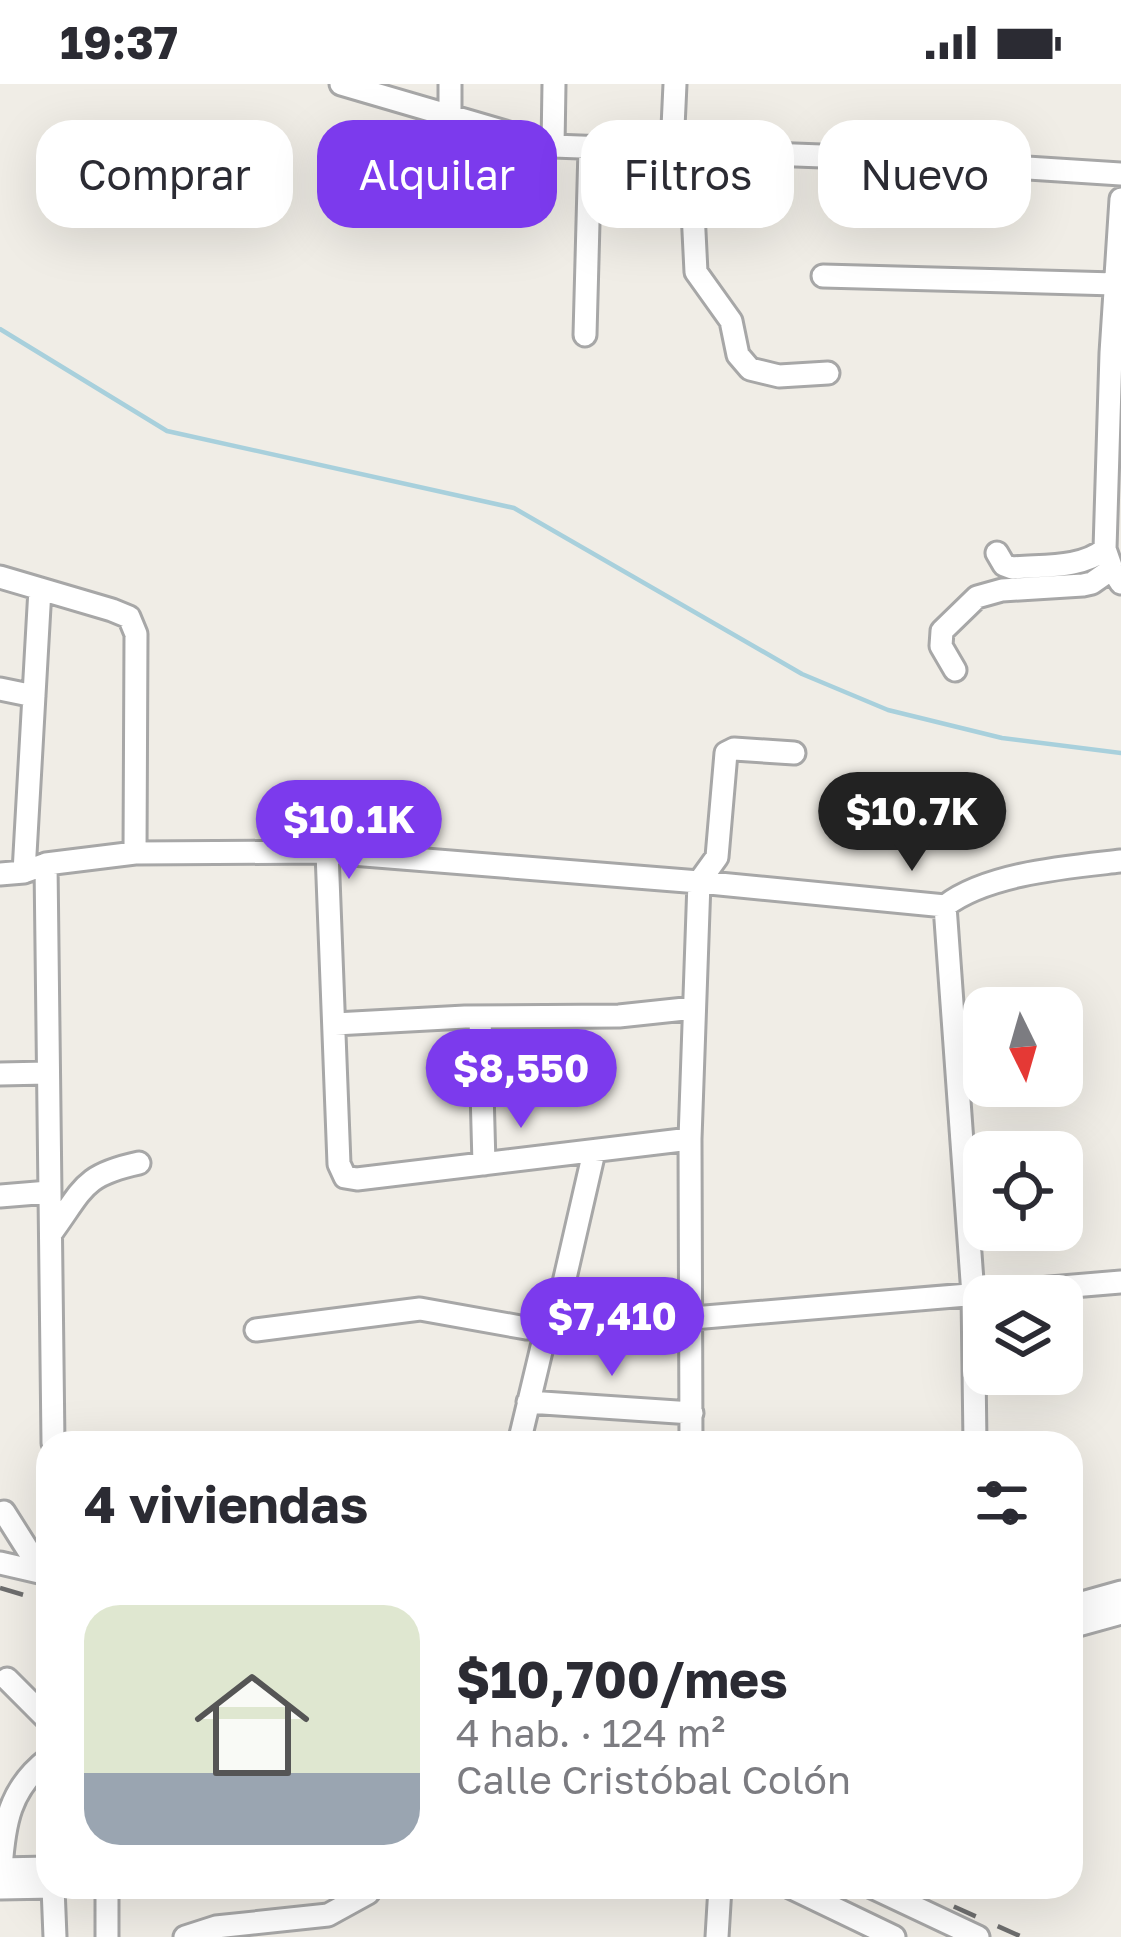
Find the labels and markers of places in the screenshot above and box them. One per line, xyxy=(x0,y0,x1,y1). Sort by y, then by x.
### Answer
pin: $10.7K xyxy=(814,772,1010,874)
pin: $10.1K xyxy=(251,780,447,882)
pin: $8,550 xyxy=(423,1029,619,1131)
pin: $7,410 xyxy=(514,1277,710,1379)

